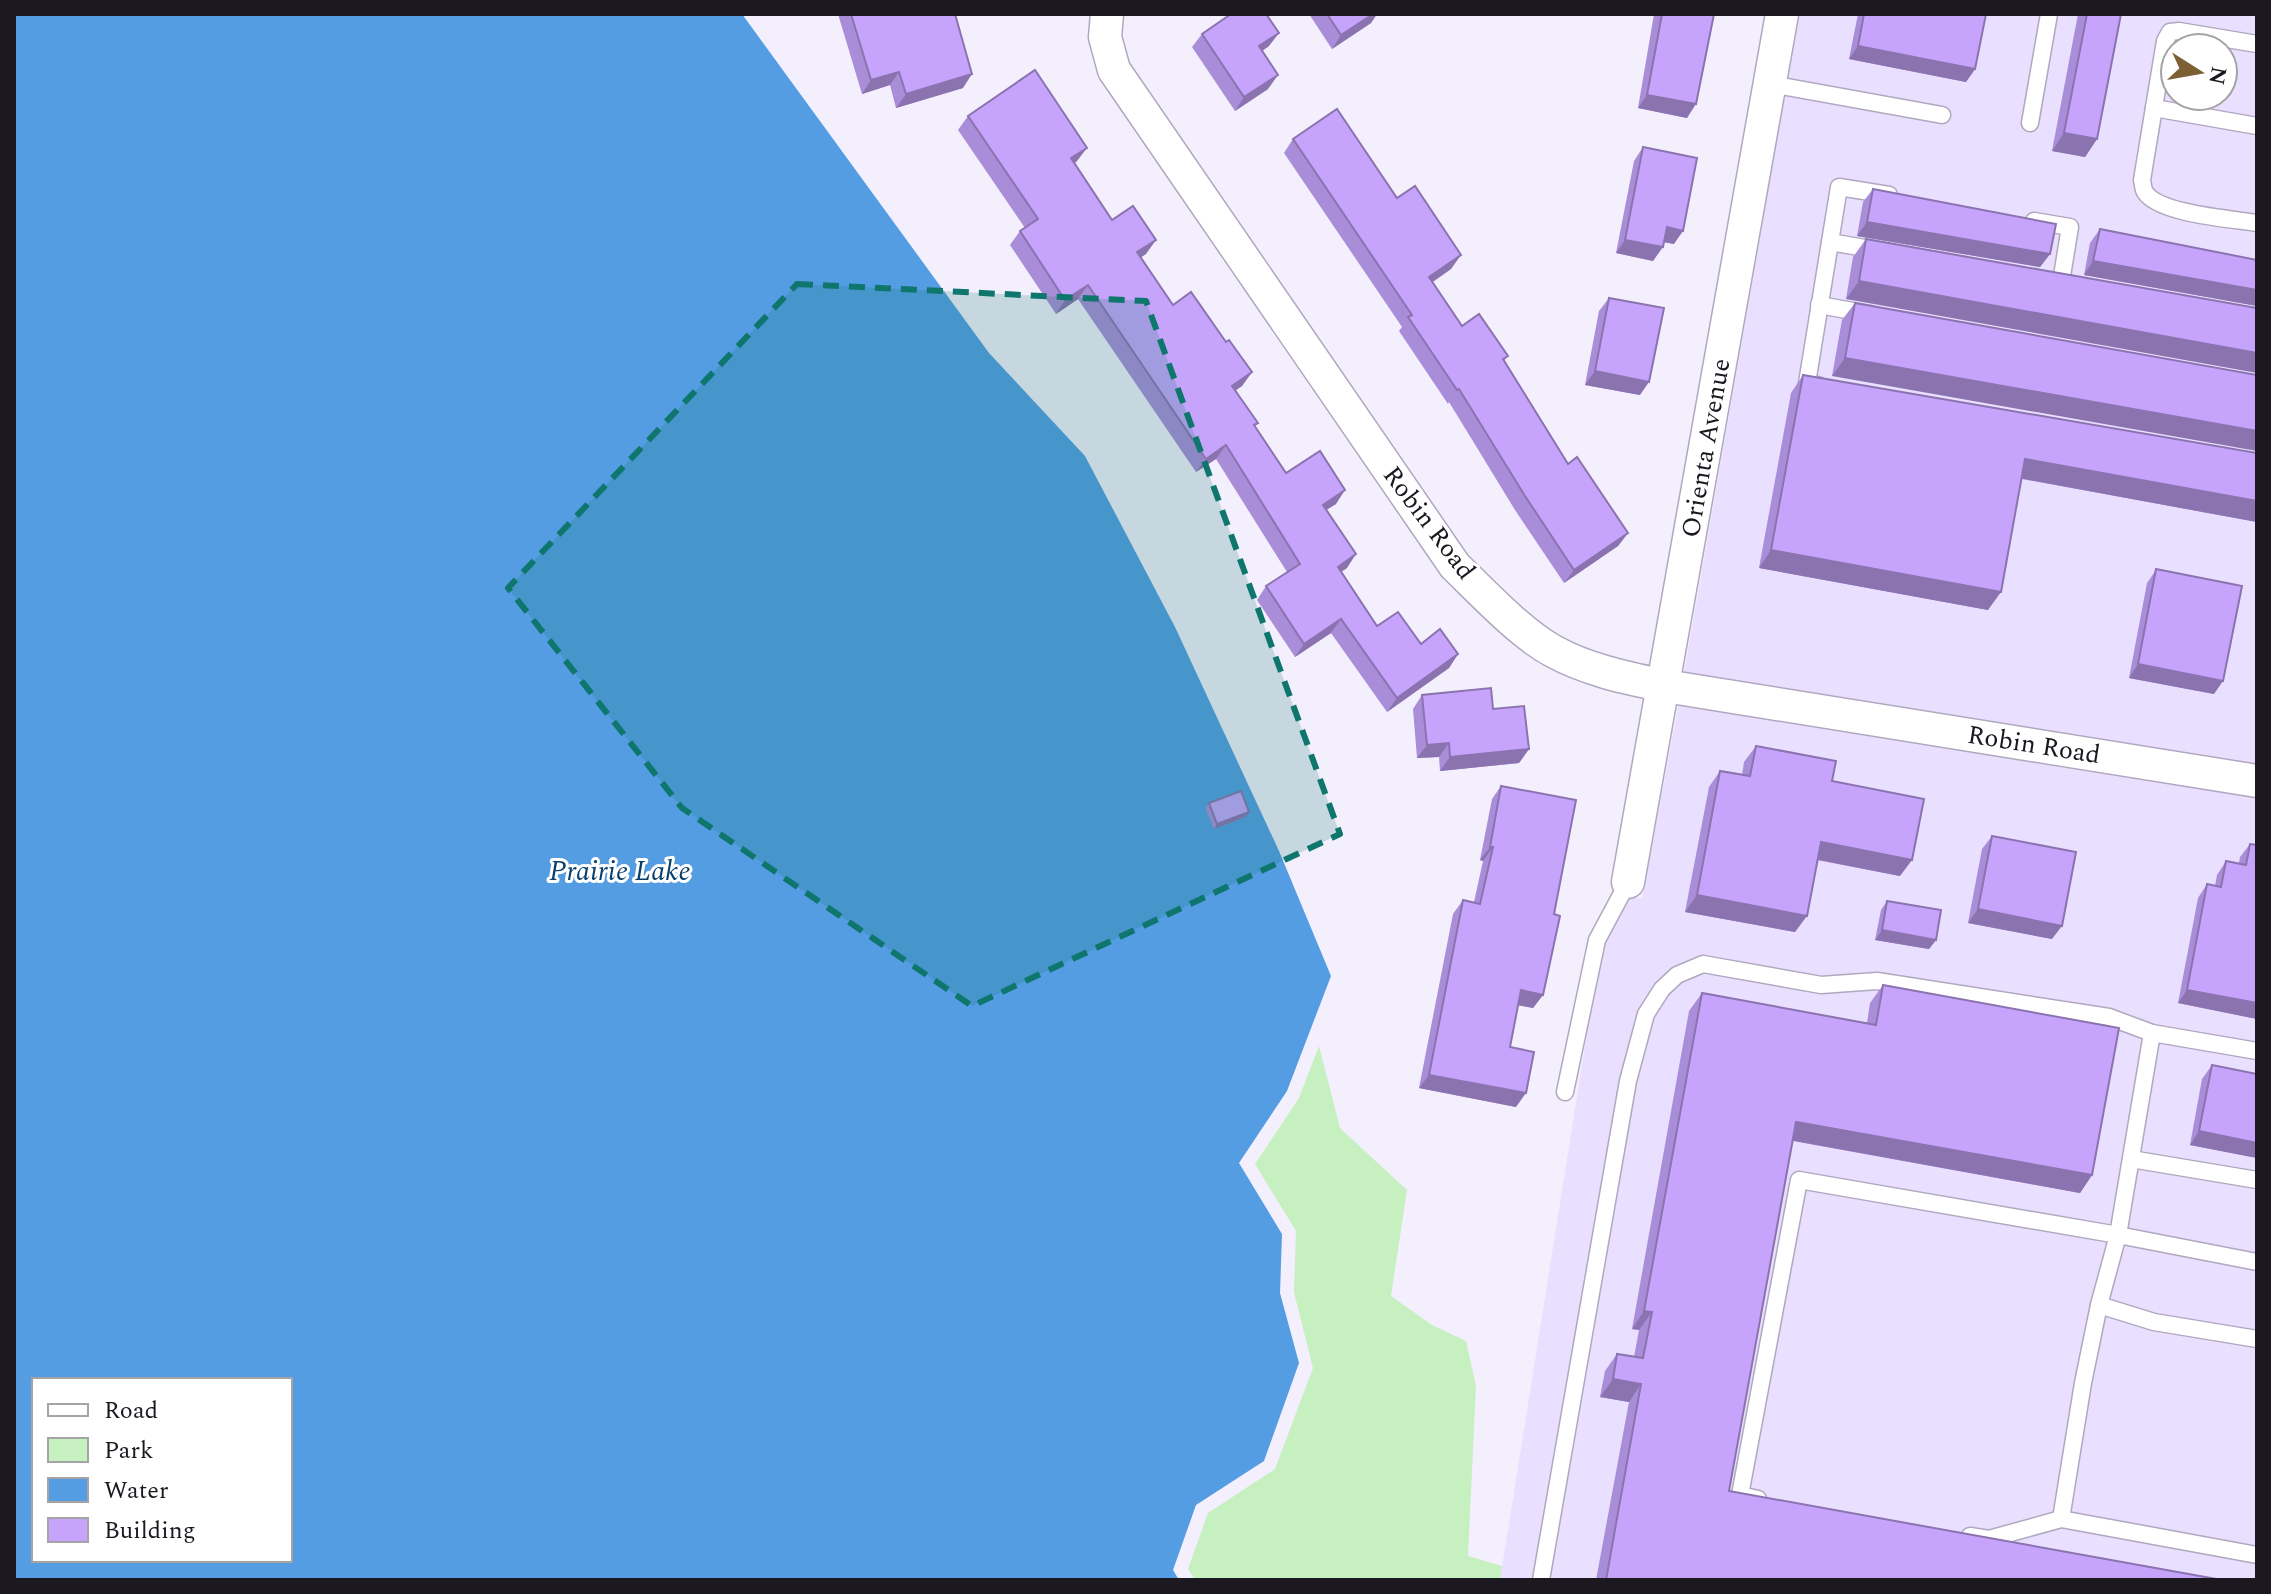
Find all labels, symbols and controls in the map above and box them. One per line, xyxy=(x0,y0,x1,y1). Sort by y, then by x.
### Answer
north arrow xyxy=(2159,32,2239,112)
text: N xyxy=(2199,64,2235,88)
street label: Orienta Avenue xyxy=(1671,355,1741,541)
street label: Robin Road xyxy=(1373,457,1485,589)
street label: Robin Road xyxy=(1965,715,2103,775)
water label: Prairie Lake xyxy=(549,850,691,893)
legend xyxy=(32,1378,292,1562)
text: Road xyxy=(104,1393,158,1429)
text: Park xyxy=(104,1433,154,1469)
text: Water xyxy=(104,1473,168,1509)
text: Building xyxy=(104,1513,196,1549)

